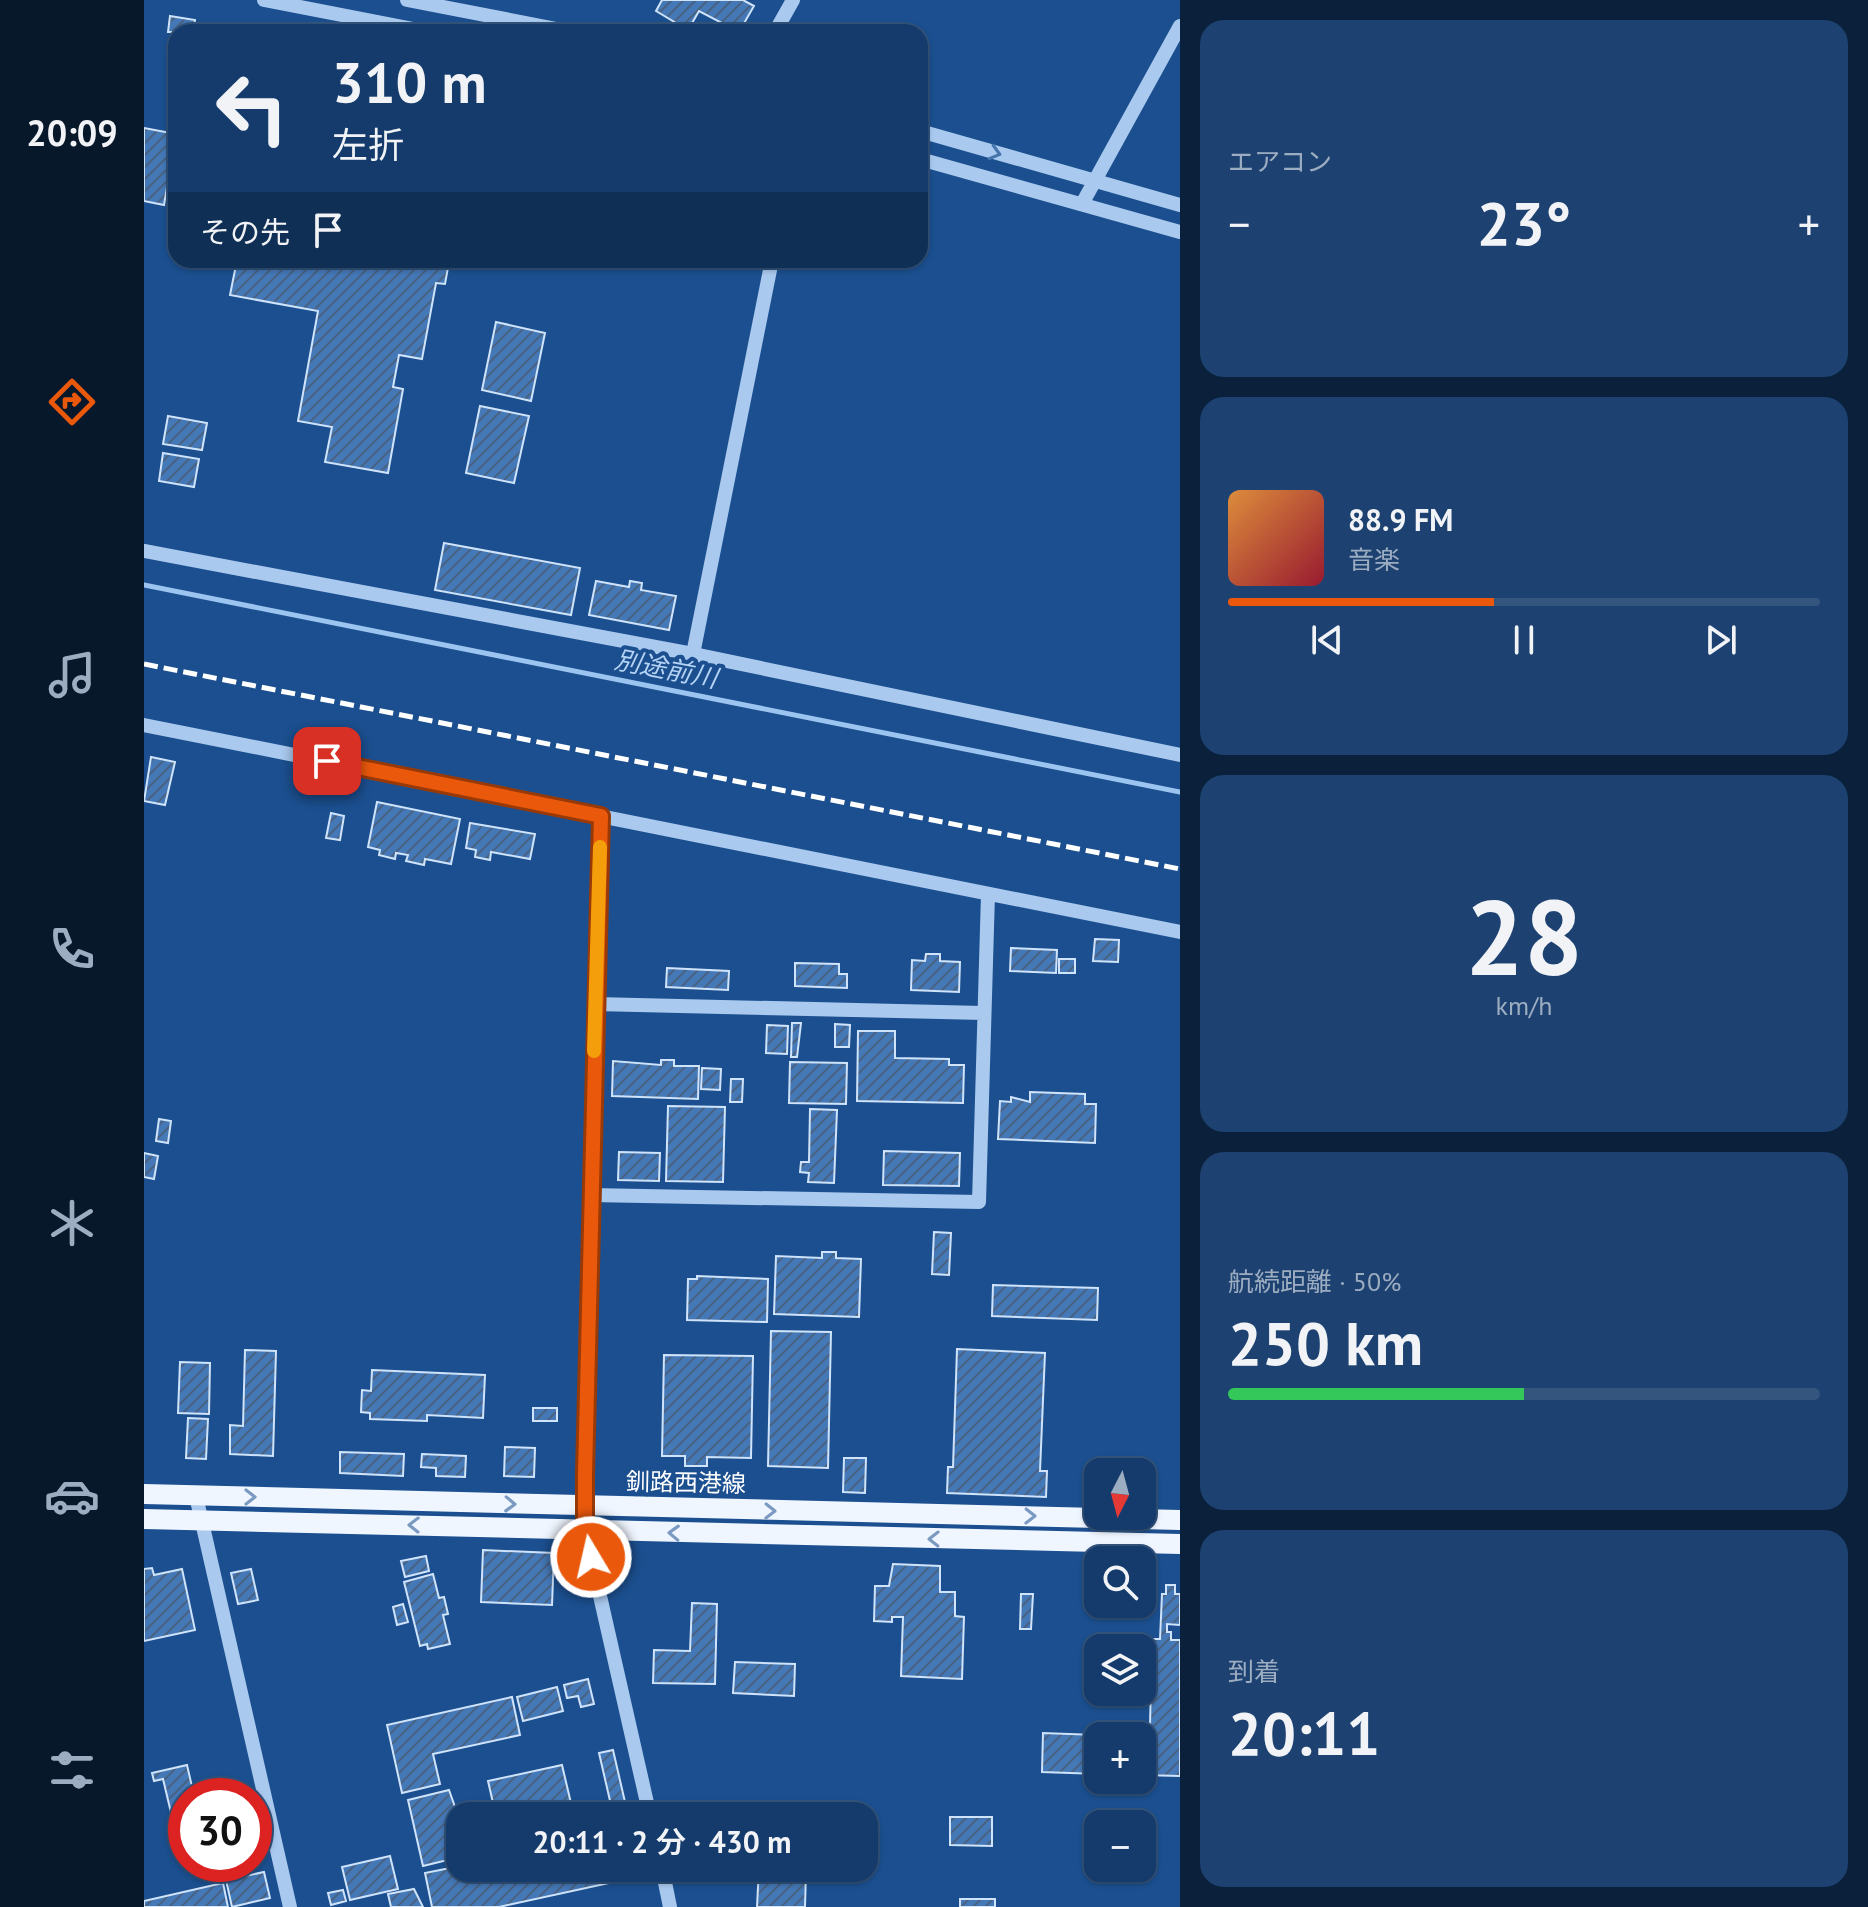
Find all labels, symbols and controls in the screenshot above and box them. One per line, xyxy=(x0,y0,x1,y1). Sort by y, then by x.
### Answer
text: 310 m xyxy=(332,46,487,118)
icon: left xyxy=(200,56,304,160)
text: 20:09 xyxy=(26,109,118,156)
text: 左折 xyxy=(332,121,404,168)
one-way arrow xyxy=(988,144,1002,160)
text: エアコン xyxy=(1228,145,1332,178)
text: 23° xyxy=(1477,184,1571,262)
text: − xyxy=(1228,195,1250,252)
text: + xyxy=(1798,195,1820,252)
icon: arrive xyxy=(306,208,350,252)
text: その先 xyxy=(200,212,290,251)
icon: directions xyxy=(44,374,100,430)
text: 88.9 FM xyxy=(1348,500,1453,539)
text: 音楽 xyxy=(1348,543,1400,576)
icon: previous xyxy=(1305,618,1349,662)
icon: pause xyxy=(1502,618,1546,662)
icon: next xyxy=(1699,618,1743,662)
water label: 別途前川 xyxy=(612,642,723,695)
icon: music xyxy=(44,647,100,703)
pin xyxy=(293,727,361,795)
icon: arrive xyxy=(305,739,349,783)
text: 28 xyxy=(1465,869,1583,1004)
icon: phone xyxy=(44,921,100,977)
text: km/h xyxy=(1496,989,1553,1022)
icon: climate xyxy=(44,1195,100,1251)
text: 航続距離 · 50% xyxy=(1228,1265,1401,1298)
text: 250 km xyxy=(1228,1304,1423,1382)
north arrow xyxy=(1084,1458,1156,1530)
map controls xyxy=(1084,1458,1156,1882)
street label: 釧路西港線 xyxy=(626,1466,746,1499)
icon: car xyxy=(44,1468,100,1524)
one-way arrow xyxy=(244,1488,257,1506)
one-way arrow xyxy=(504,1496,517,1513)
one-way arrow xyxy=(764,1502,777,1520)
one-way arrow xyxy=(1024,1507,1037,1525)
position arrow xyxy=(549,1515,633,1599)
one-way arrow xyxy=(407,1516,420,1533)
one-way arrow xyxy=(667,1524,680,1541)
one-way arrow xyxy=(927,1531,940,1548)
button: search xyxy=(1084,1546,1156,1618)
button: layers xyxy=(1084,1634,1156,1706)
text: 到着 xyxy=(1228,1655,1280,1688)
text: 20:11 xyxy=(1228,1694,1380,1772)
button: + xyxy=(1084,1722,1156,1794)
icon: filters xyxy=(44,1742,100,1798)
speed limit sign: 30 xyxy=(168,1778,272,1882)
button: − xyxy=(1084,1810,1156,1882)
text: 20:11 · 2 分 · 430 m xyxy=(532,1822,792,1861)

